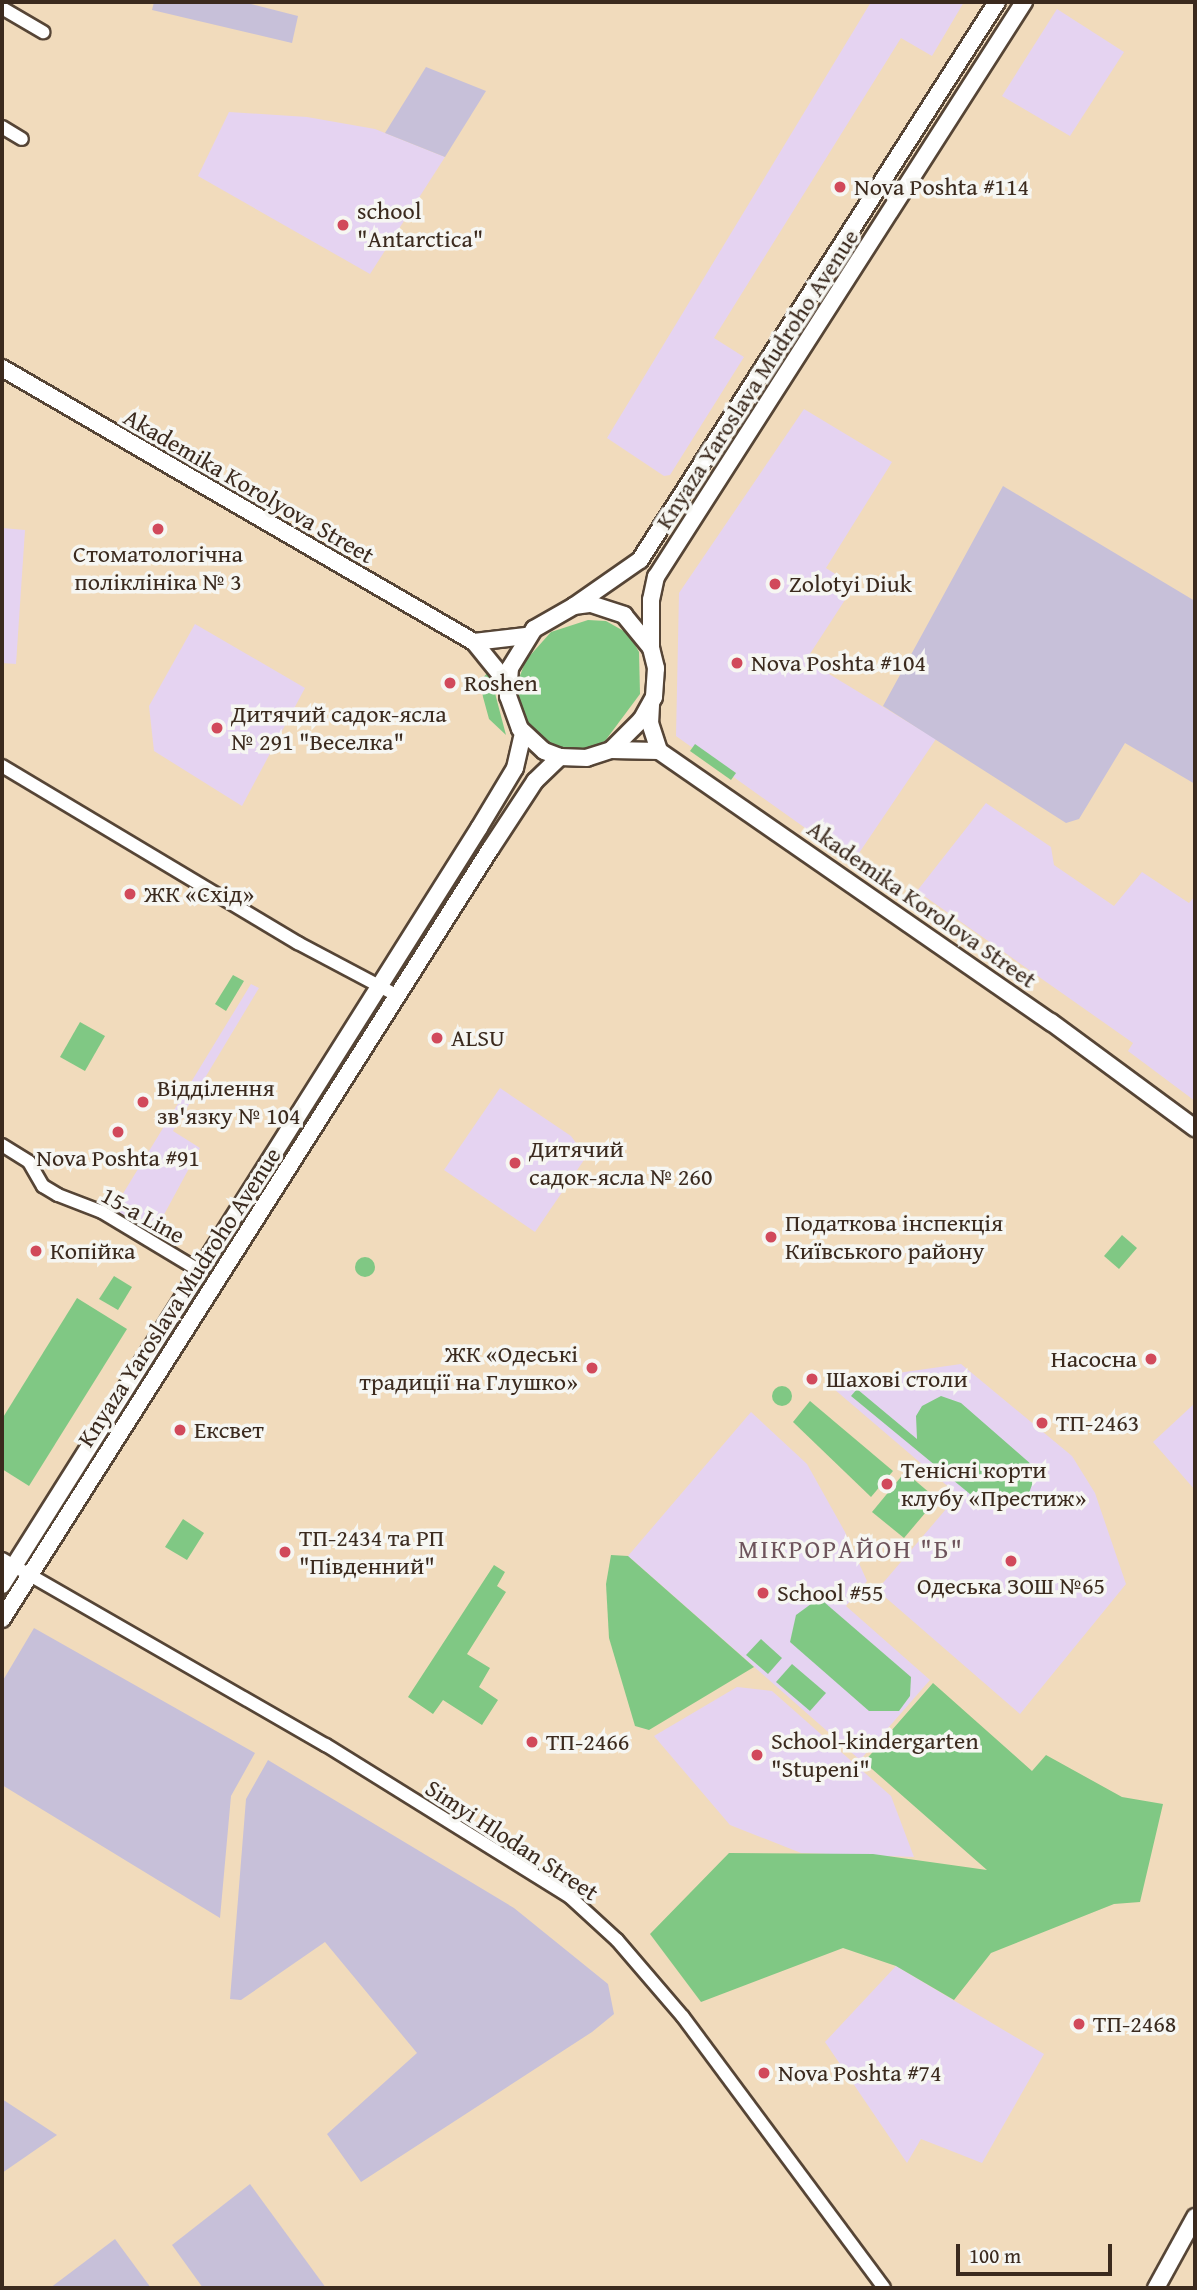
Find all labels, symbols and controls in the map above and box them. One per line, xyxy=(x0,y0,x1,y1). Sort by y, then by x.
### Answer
place label: Nova Poshta #114 xyxy=(854,173,1029,201)
marker: Nova Poshta #114 xyxy=(832,179,848,195)
place label: school "Antarctica" xyxy=(357,197,483,253)
marker: school "Antarctica" xyxy=(335,217,351,233)
street label: Knyaza Yaroslava Mudroho Avenue xyxy=(649,224,865,534)
street label: Akademika Korolyova Street xyxy=(119,402,379,570)
marker: Стоматологічна поліклініка № 3 xyxy=(150,521,166,537)
place label: Стоматологічна поліклініка № 3 xyxy=(73,540,243,596)
place label: Zolotyi Diuk xyxy=(789,570,912,598)
marker: Zolotyi Diuk xyxy=(767,576,783,592)
place label: Nova Poshta #104 xyxy=(751,649,926,677)
marker: Nova Poshta #104 xyxy=(729,655,745,671)
place label: Roshen xyxy=(464,669,538,697)
marker: Roshen xyxy=(442,675,458,691)
place label: Дитячий садок-ясла № 291 "Веселка" xyxy=(231,700,447,756)
marker: Дитячий садок-ясла № 291 "Веселка" xyxy=(209,720,225,736)
street label: Akademika Korolova Street xyxy=(802,814,1042,994)
place label: ЖК «Схід» xyxy=(144,880,254,908)
marker: ЖК «Схід» xyxy=(122,886,138,902)
place label: ALSU xyxy=(451,1024,505,1052)
marker: ALSU xyxy=(429,1030,445,1046)
place label: Відділення зв'язку № 104 xyxy=(157,1074,301,1130)
marker: Відділення зв'язку № 104 xyxy=(135,1094,151,1110)
marker: Nova Poshta #91 xyxy=(110,1124,126,1140)
place label: Дитячий садок-ясла № 260 xyxy=(529,1135,712,1191)
street label: Knyaza Yaroslava Mudroho Avenue xyxy=(71,1142,287,1452)
place label: Nova Poshta #91 xyxy=(36,1144,200,1172)
marker: Дитячий садок-ясла № 260 xyxy=(507,1155,523,1171)
street label: 15-a Line xyxy=(96,1180,190,1250)
place label: Податкова інспекція Київського району xyxy=(785,1209,1003,1265)
marker: Податкова інспекція Київського району xyxy=(763,1229,779,1245)
place label: Копійка xyxy=(50,1237,136,1265)
marker: Копійка xyxy=(28,1243,44,1259)
place label: ЖК «Одеські традиції на Глушко» xyxy=(359,1340,578,1396)
place label: Насосна xyxy=(1051,1345,1137,1373)
marker: Насосна xyxy=(1143,1351,1159,1367)
marker: ЖК «Одеські традиції на Глушко» xyxy=(584,1360,600,1376)
place label: Шахові столи xyxy=(826,1365,968,1393)
marker: Шахові столи xyxy=(804,1371,820,1387)
place label: ТП-2463 xyxy=(1056,1409,1139,1437)
marker: ТП-2463 xyxy=(1034,1415,1050,1431)
place label: Ексвет xyxy=(194,1416,264,1444)
marker: Ексвет xyxy=(172,1422,188,1438)
place label: Тенісні корти клубу «Престиж» xyxy=(901,1456,1086,1512)
marker: Тенісні корти клубу «Престиж» xyxy=(879,1476,895,1492)
place label: ТП-2434 та РП "Південний" xyxy=(299,1524,444,1580)
district label: МІКРОРАЙОН "Б" xyxy=(740,1533,962,1565)
marker: ТП-2434 та РП "Південний" xyxy=(277,1544,293,1560)
marker: Одеська ЗОШ №65 xyxy=(1003,1553,1019,1569)
place label: Одеська ЗОШ №65 xyxy=(917,1572,1105,1600)
place label: School #55 xyxy=(777,1579,884,1607)
marker: School #55 xyxy=(755,1585,771,1601)
place label: School-kindergarten "Stupeni" xyxy=(771,1727,979,1783)
place label: ТП-2466 xyxy=(546,1728,629,1756)
marker: ТП-2466 xyxy=(524,1734,540,1750)
marker: School-kindergarten "Stupeni" xyxy=(749,1747,765,1763)
street label: Simyi Hlodan Street xyxy=(420,1773,604,1907)
place label: ТП-2468 xyxy=(1093,2010,1176,2038)
marker: ТП-2468 xyxy=(1071,2016,1087,2032)
place label: Nova Poshta #74 xyxy=(778,2059,941,2087)
marker: Nova Poshta #74 xyxy=(756,2065,772,2081)
scale bar xyxy=(959,2230,1115,2274)
text: 100 m xyxy=(969,2240,1021,2271)

